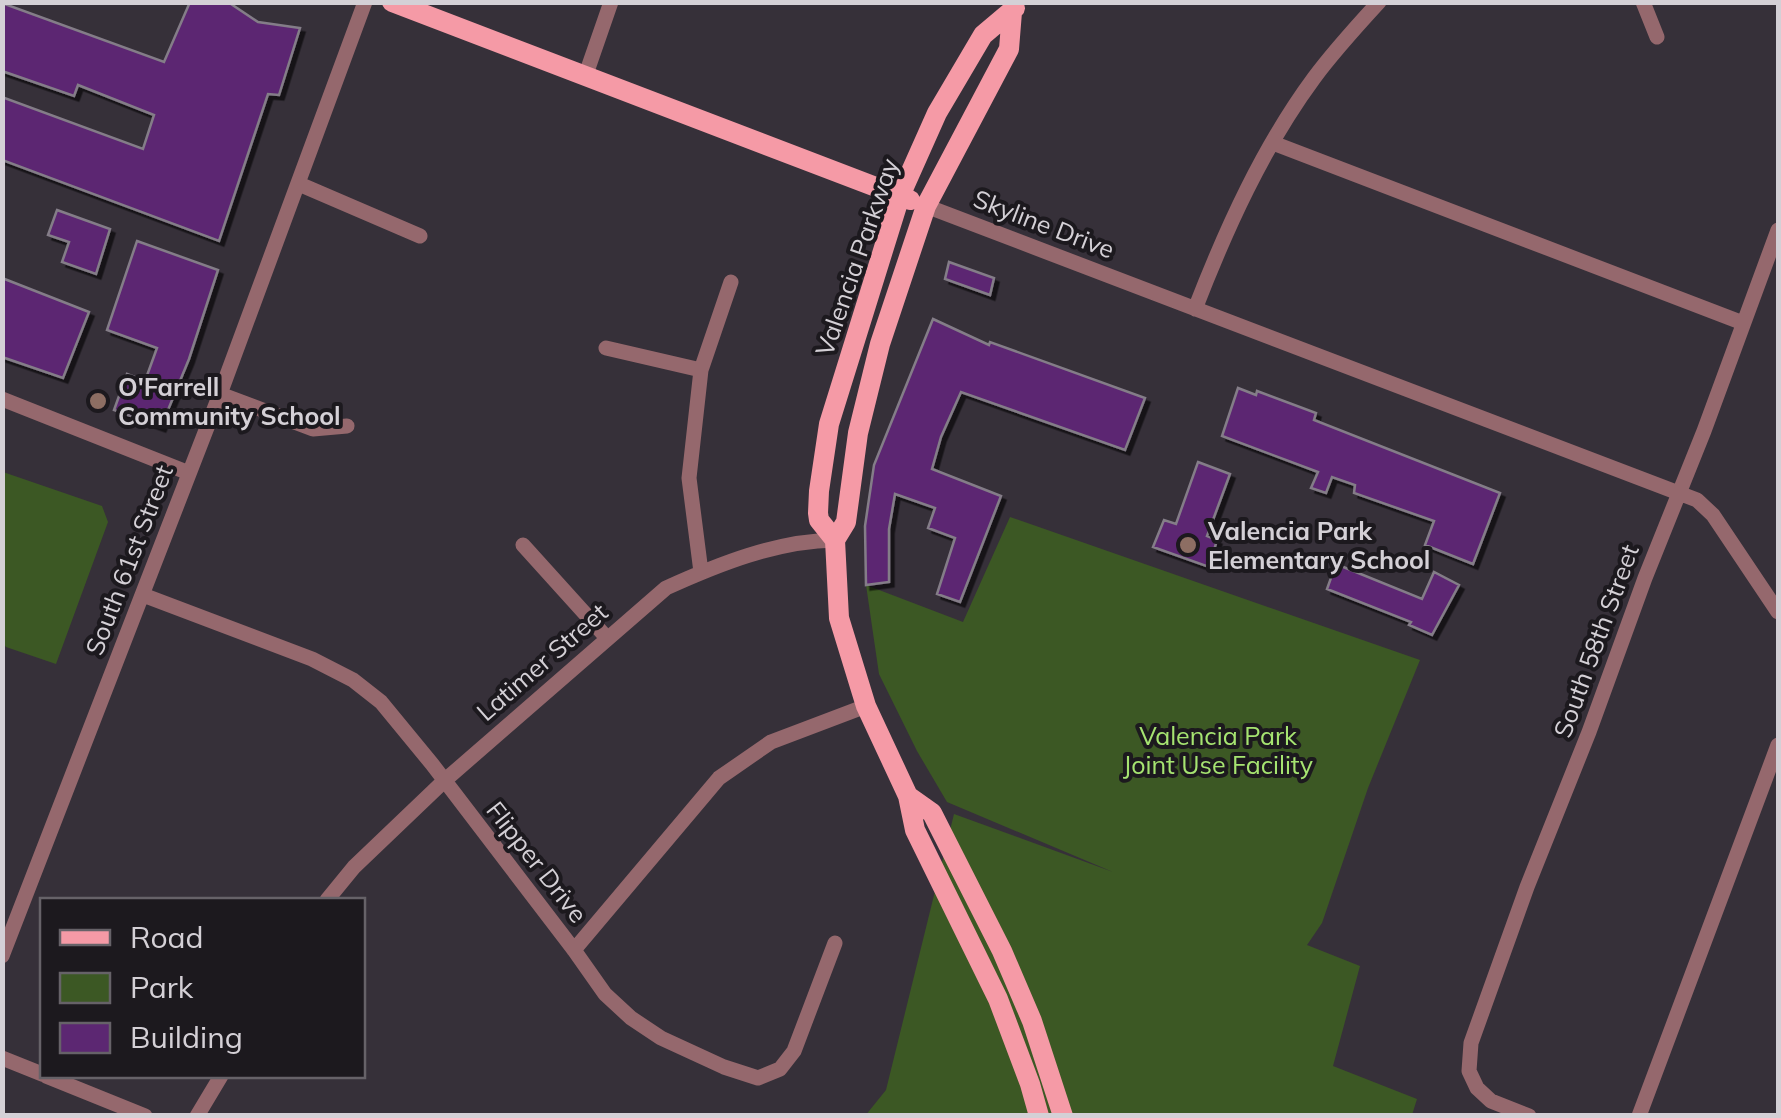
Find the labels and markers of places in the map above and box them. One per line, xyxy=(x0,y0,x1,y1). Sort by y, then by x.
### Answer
place label: O'Farrell Community School xyxy=(118,371,341,431)
marker: O'Farrell Community School xyxy=(87,390,109,412)
place label: Valencia Park Elementary School xyxy=(1207,515,1430,575)
marker: Valencia Park Elementary School xyxy=(1177,534,1199,556)

